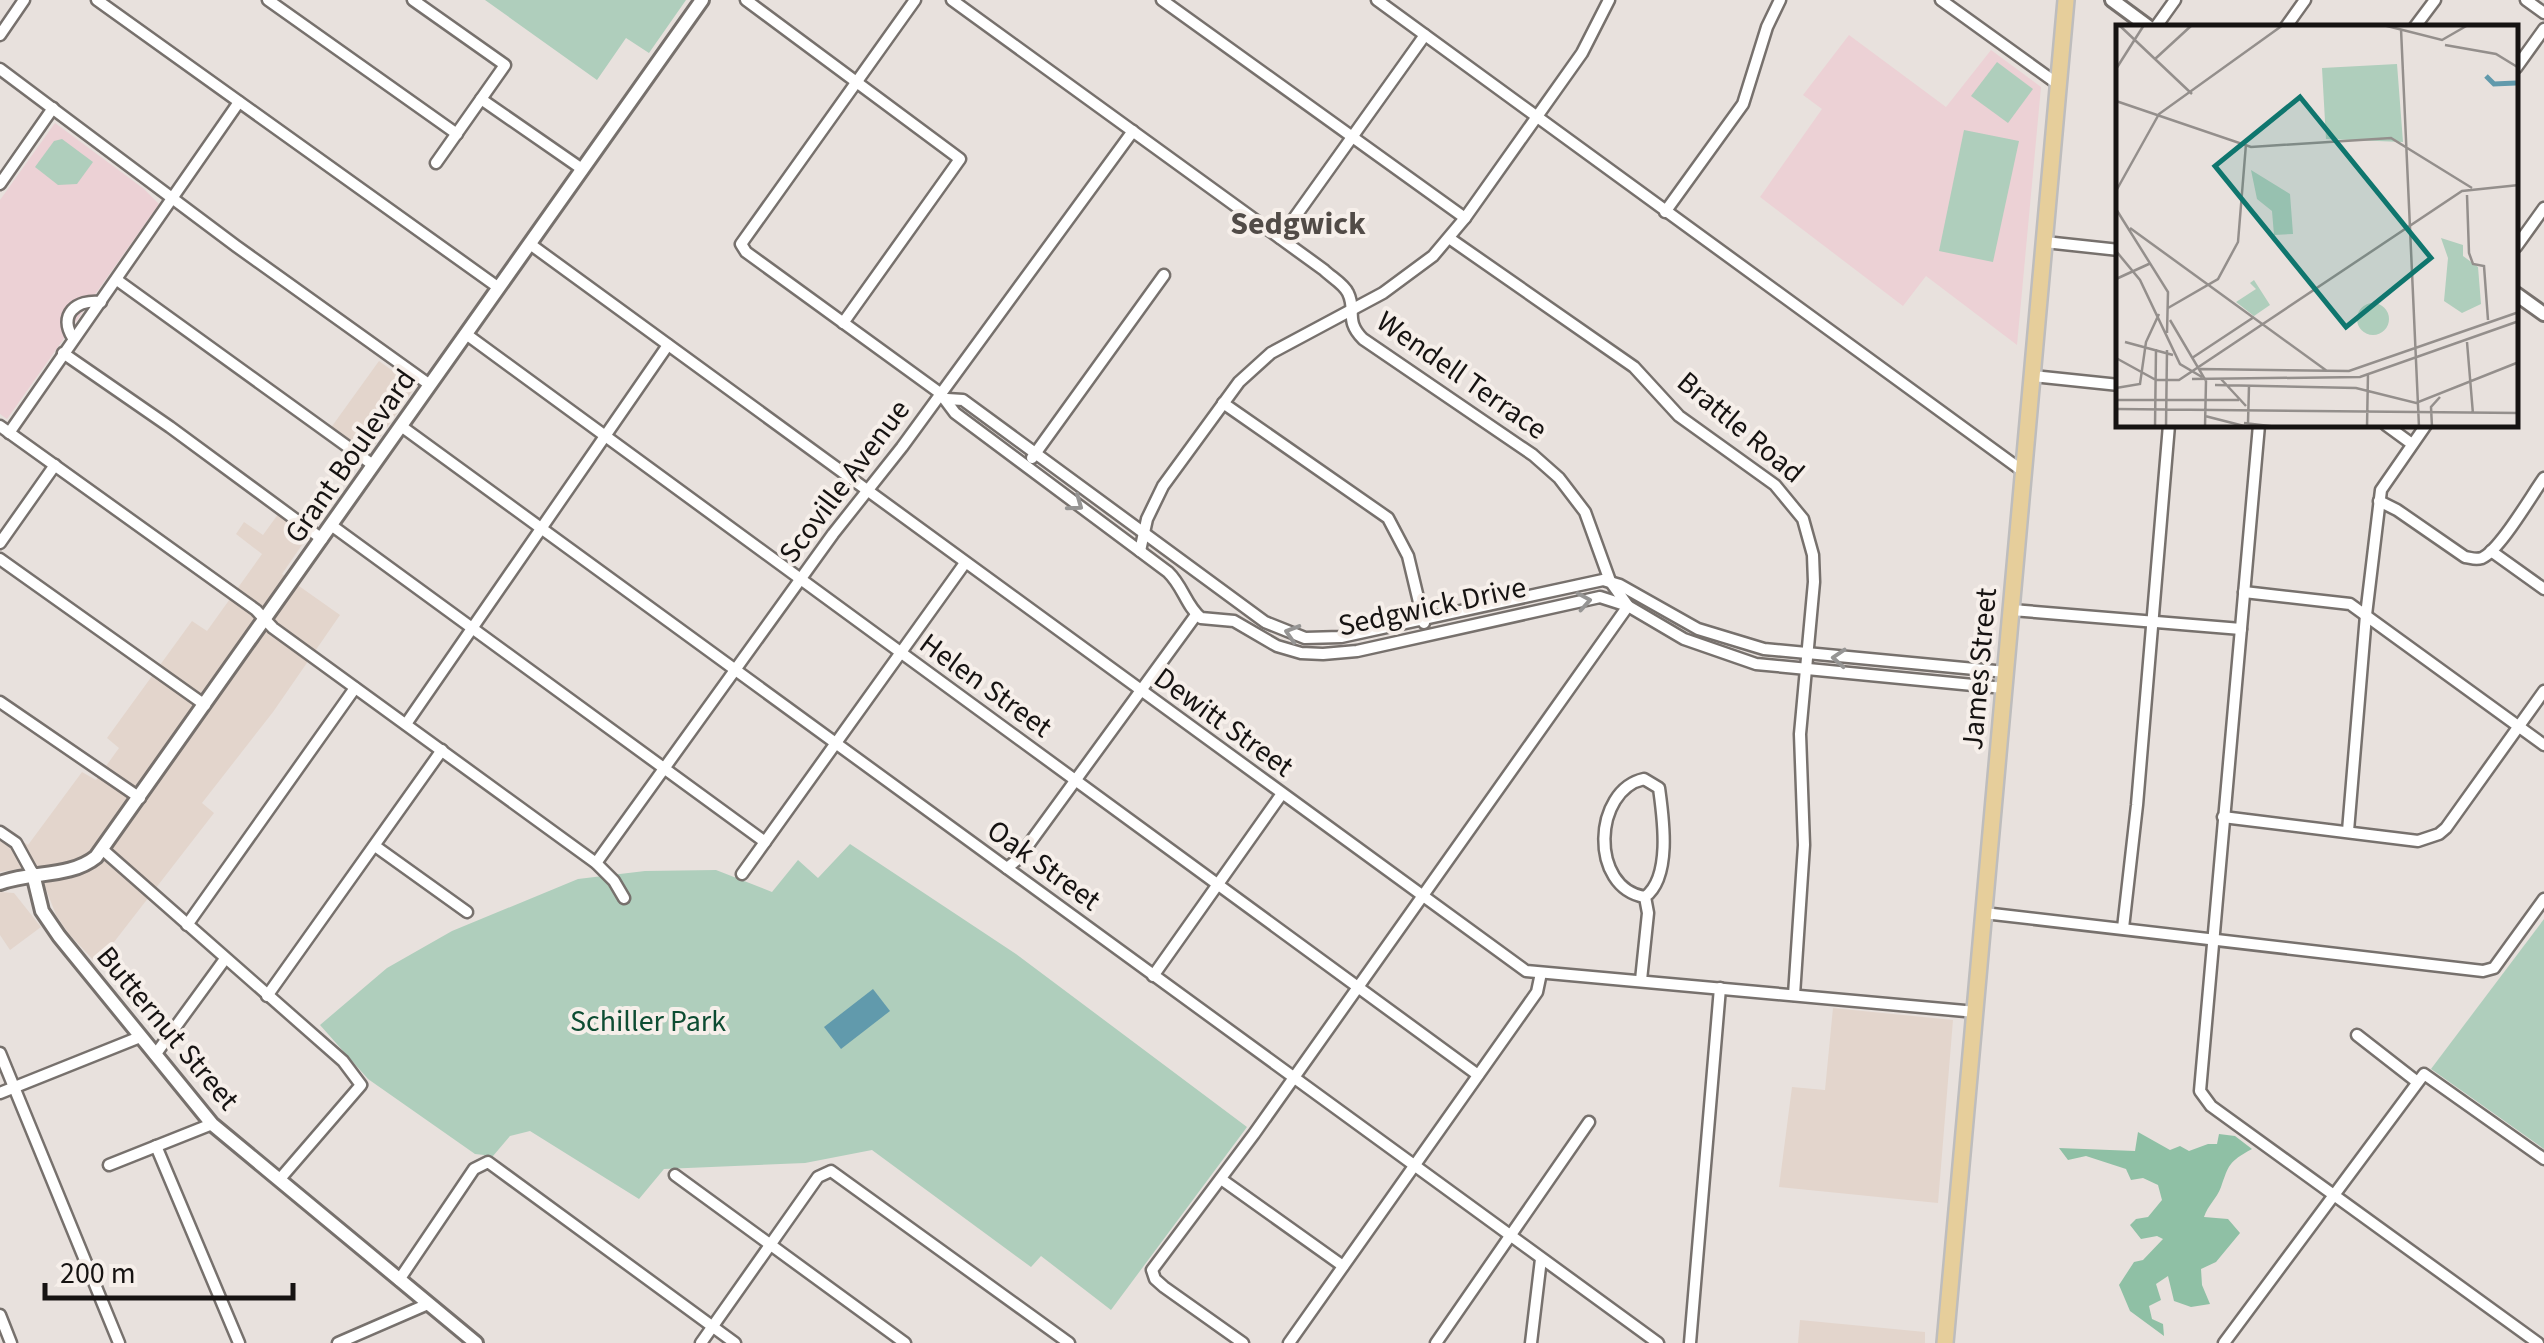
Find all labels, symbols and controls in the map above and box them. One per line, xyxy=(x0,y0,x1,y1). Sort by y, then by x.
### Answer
inset map xyxy=(2116,25,2519,428)
district label: Sedgwick xyxy=(1230,201,1366,247)
street label: Wendell Terrace xyxy=(1368,300,1556,450)
street label: Grant Boulevard xyxy=(274,360,427,552)
street label: Brattle Road xyxy=(1668,361,1814,494)
street label: Scoville Avenue xyxy=(768,390,920,572)
one-way arrow xyxy=(1065,492,1083,510)
street label: Sedgwick Drive xyxy=(1334,566,1530,647)
street label: James Street xyxy=(1951,586,2008,752)
one-way arrow xyxy=(1576,591,1592,612)
street label: Helen Street xyxy=(911,623,1061,748)
one-way arrow xyxy=(1285,625,1302,645)
one-way arrow xyxy=(1831,647,1847,669)
street label: Dewitt Street xyxy=(1145,657,1302,788)
street label: Oak Street xyxy=(978,809,1109,921)
street label: Butternut Street xyxy=(86,937,249,1120)
park label: Schiller Park xyxy=(570,1000,726,1043)
scale bar xyxy=(45,1238,292,1300)
text: 200 m xyxy=(60,1252,136,1295)

